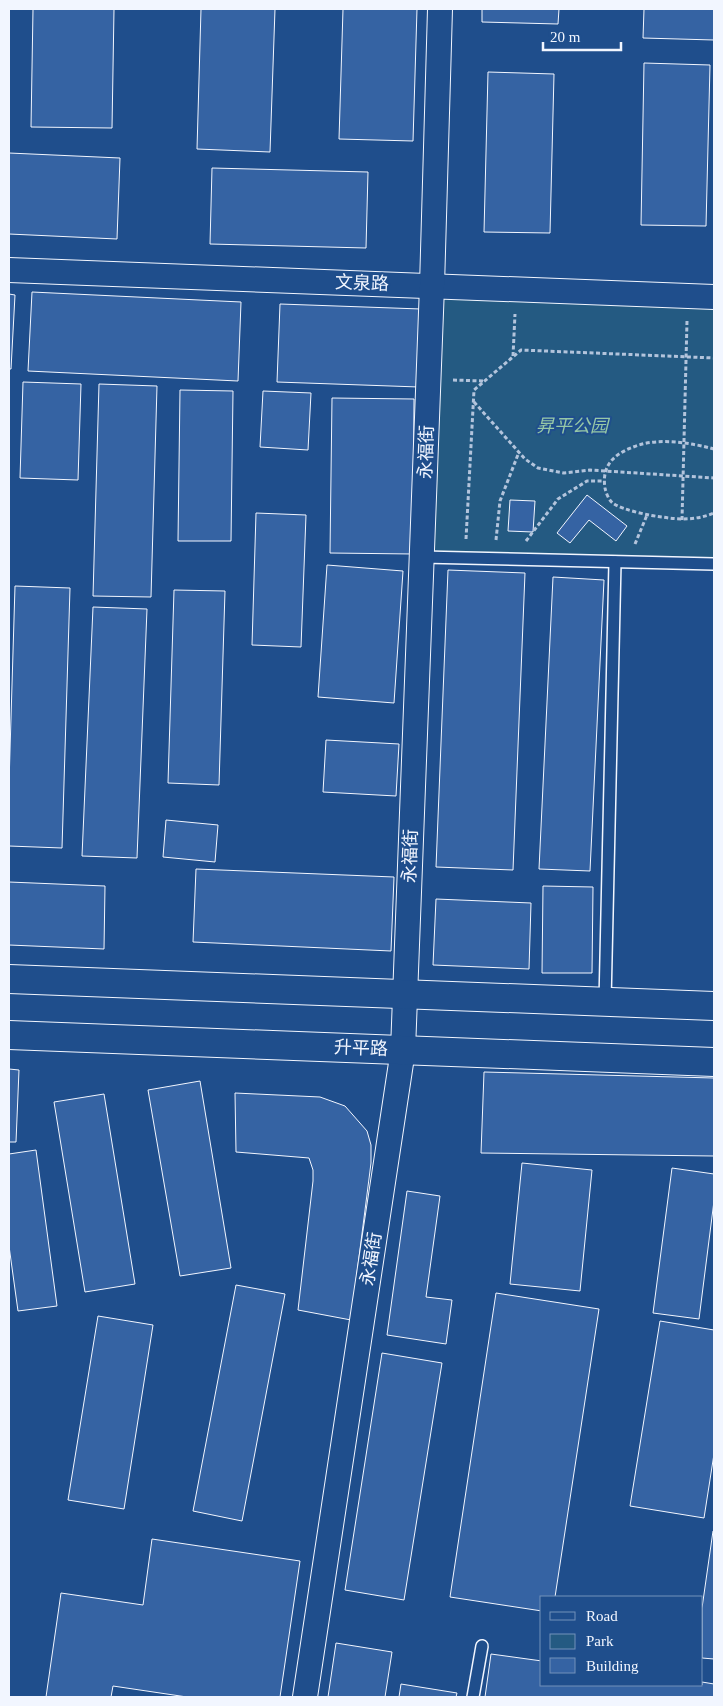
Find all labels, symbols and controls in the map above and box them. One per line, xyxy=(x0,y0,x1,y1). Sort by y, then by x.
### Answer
scale bar xyxy=(543,20,620,52)
text: 20 m xyxy=(550,29,581,45)
street label: 文泉路 xyxy=(335,272,389,294)
park label: 昇平公园 xyxy=(536,416,611,436)
street label: 永福街 xyxy=(415,425,437,479)
street label: 永福街 xyxy=(399,829,421,883)
street label: 升平路 xyxy=(334,1037,388,1059)
street label: 永福街 xyxy=(357,1231,385,1287)
legend xyxy=(540,1596,703,1686)
text: Road xyxy=(586,1608,618,1624)
text: Park xyxy=(586,1633,614,1649)
text: Building xyxy=(586,1658,639,1674)

